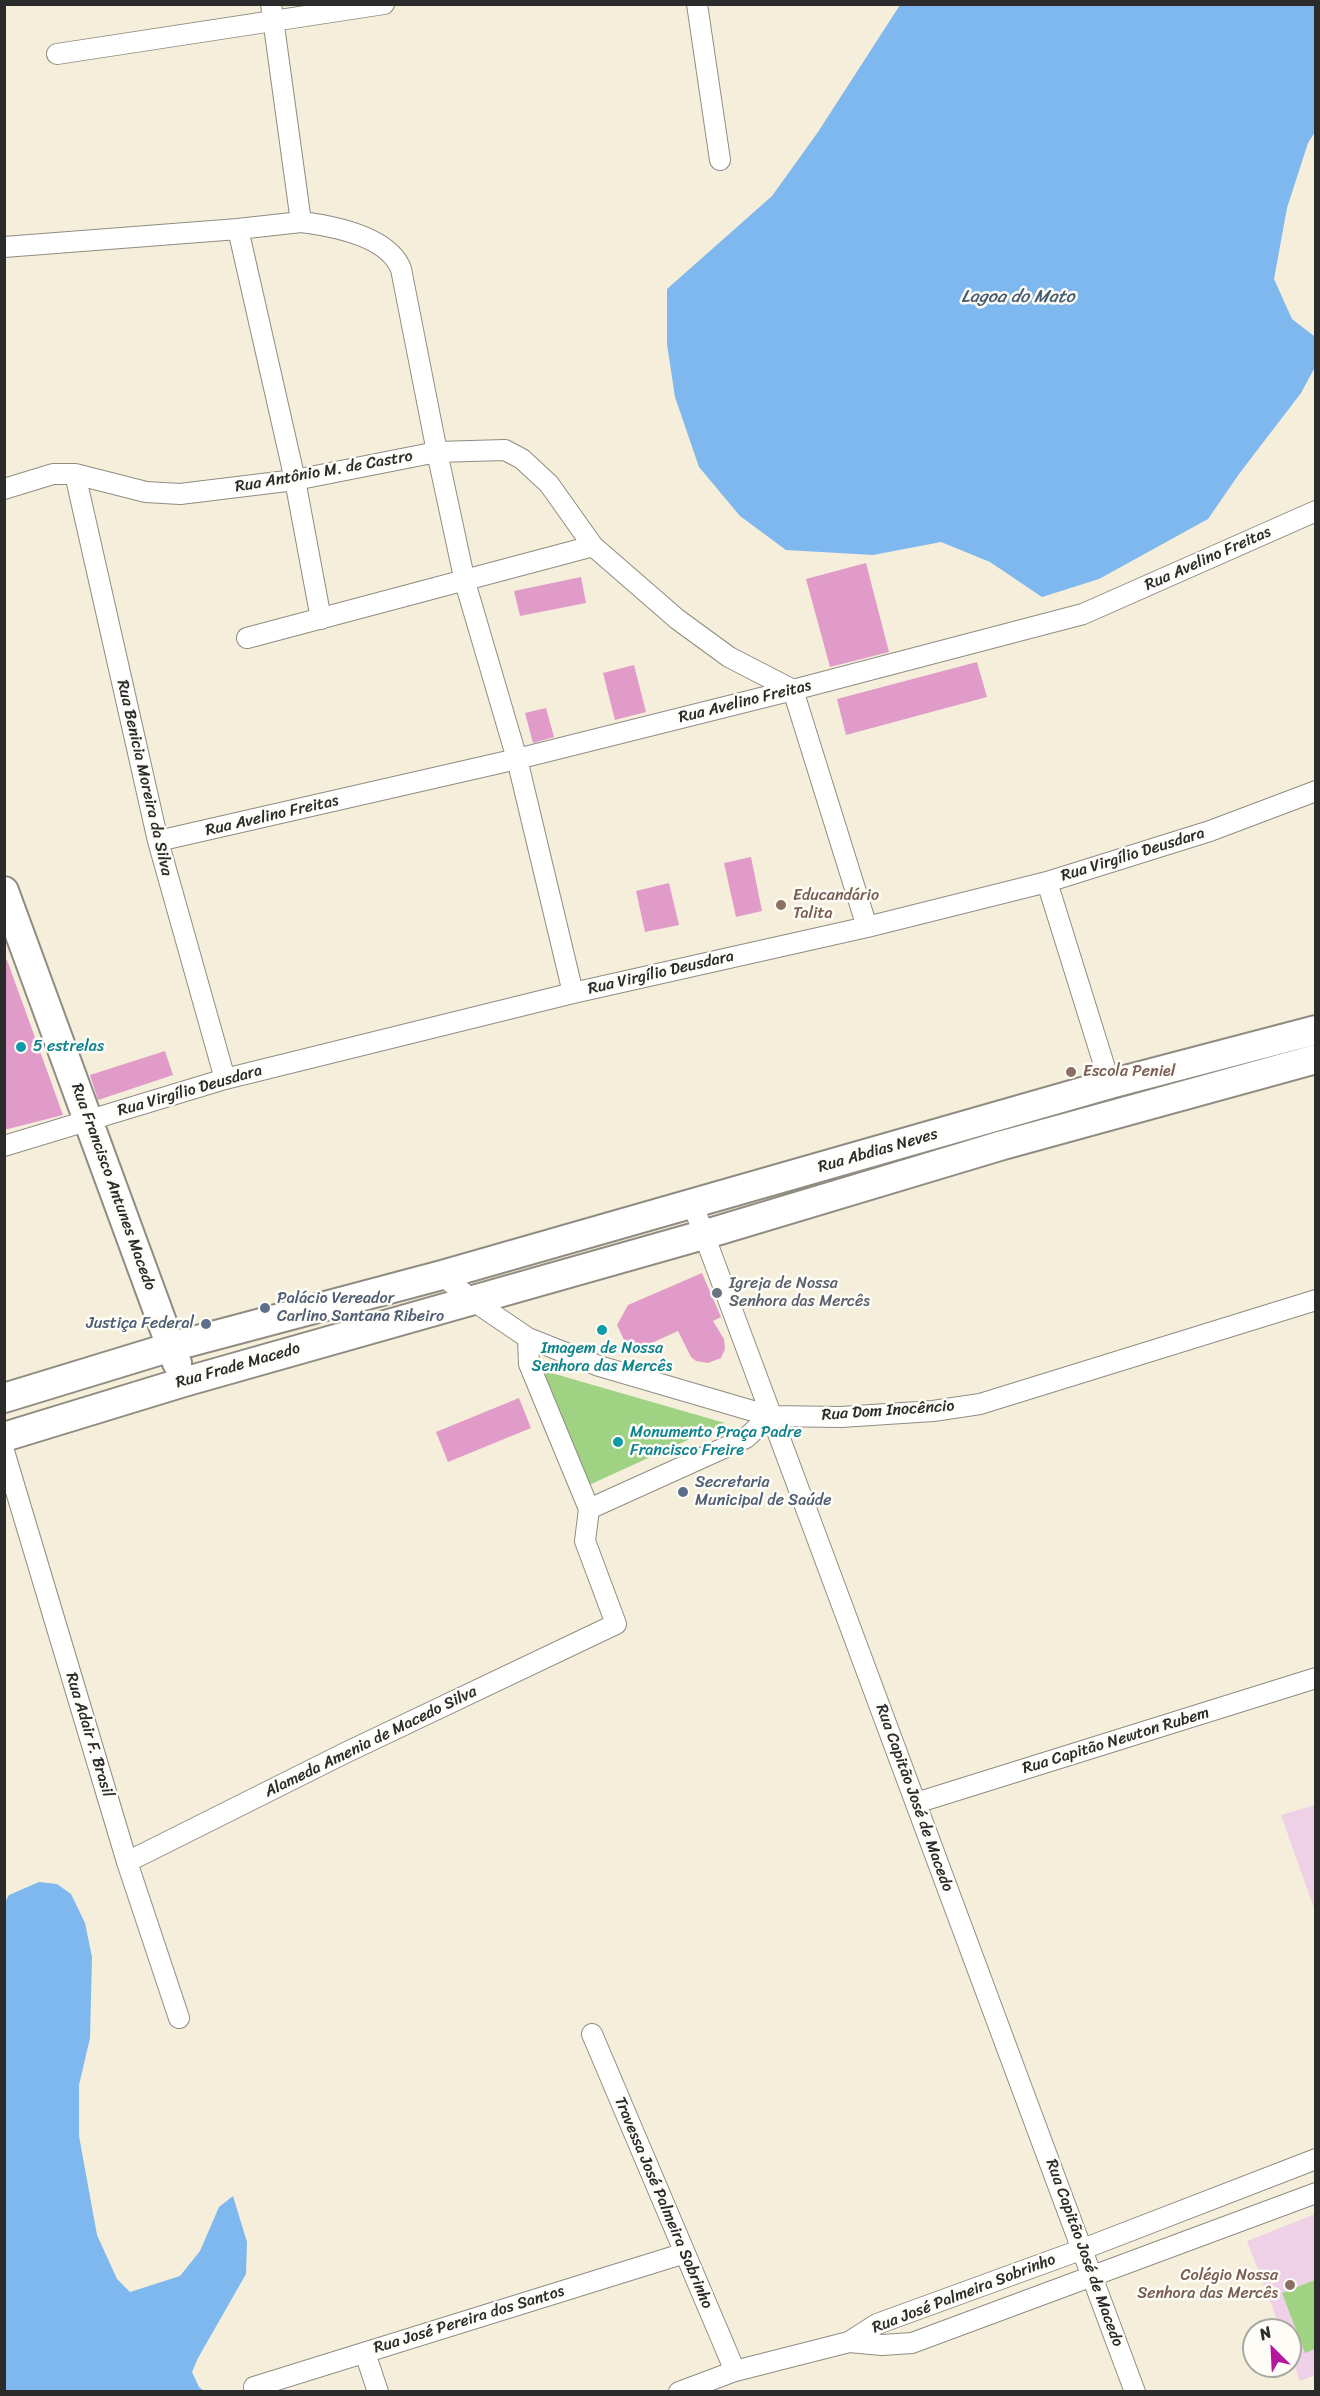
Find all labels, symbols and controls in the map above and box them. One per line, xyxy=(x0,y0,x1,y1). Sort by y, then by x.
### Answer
water label: Lagoa do Mato xyxy=(961,286,1075,308)
street label: Rua Antônio M. de Castro xyxy=(234,447,414,497)
street label: Rua Avelino Freitas xyxy=(1142,523,1274,595)
street label: Rua Avelino Freitas xyxy=(677,676,813,728)
street label: Rua Benicia Moreira da Silva xyxy=(112,678,176,878)
street label: Rua Avelino Freitas xyxy=(204,791,340,841)
street label: Rua Virgílio Deusdara xyxy=(1059,824,1207,886)
place label: Educandário Talita xyxy=(793,886,879,924)
marker: Educandário Talita xyxy=(774,898,788,912)
street label: Rua Virgílio Deusdara xyxy=(586,947,736,999)
place label: 5 estrelas xyxy=(33,1037,104,1057)
marker: 5 estrelas xyxy=(14,1040,28,1054)
street label: Rua Virgílio Deusdara xyxy=(116,1061,264,1121)
place label: Escola Peniel xyxy=(1083,1062,1175,1082)
marker: Escola Peniel xyxy=(1064,1065,1078,1079)
street label: Rua Francisco Antunes Macedo xyxy=(67,1081,159,1293)
street label: Rua Abdias Neves xyxy=(816,1125,940,1177)
place label: Igreja de Nossa Senhora das Mercês xyxy=(729,1274,870,1312)
marker: Igreja de Nossa Senhora das Mercês xyxy=(710,1286,724,1300)
place label: Palácio Vereador Carlino Santana Ribeiro xyxy=(277,1289,444,1327)
marker: Palácio Vereador Carlino Santana Ribeiro xyxy=(258,1301,272,1315)
place label: Justiça Federal xyxy=(86,1314,194,1334)
marker: Justiça Federal xyxy=(199,1317,213,1331)
marker: Imagem de Nossa Senhora das Mercês xyxy=(595,1323,609,1337)
street label: Rua Frade Macedo xyxy=(174,1339,302,1393)
place label: Imagem de Nossa Senhora das Mercês xyxy=(532,1339,672,1377)
street label: Rua Dom Inocêncio xyxy=(821,1397,955,1425)
place label: Monumento Praça Padre Francisco Freire xyxy=(630,1423,802,1461)
marker: Monumento Praça Padre Francisco Freire xyxy=(611,1435,625,1449)
place label: Secretaria Municipal de Saúde xyxy=(695,1473,831,1511)
marker: Secretaria Municipal de Saúde xyxy=(676,1485,690,1499)
street label: Rua Adair F. Brasil xyxy=(61,1670,117,1800)
street label: Alameda Amenia de Macedo Silva xyxy=(262,1682,480,1802)
street label: Rua Capitão José de Macedo xyxy=(871,1702,957,1894)
street label: Rua Capitão Newton Rubem xyxy=(1020,1703,1212,1779)
street label: Travessa José Palmeira Sobrinho xyxy=(610,2094,716,2312)
street label: Rua Capitão José de Macedo xyxy=(1041,2157,1127,2349)
street label: Rua José Palmeira Sobrinho xyxy=(870,2250,1058,2338)
place label: Colégio Nossa Senhora das Mercês xyxy=(1137,2266,1278,2304)
marker: Colégio Nossa Senhora das Mercês xyxy=(1283,2278,1297,2292)
street label: Rua José Pereira dos Santos xyxy=(371,2282,567,2358)
text: N xyxy=(1254,2317,1276,2348)
north arrow xyxy=(1242,2318,1302,2378)

